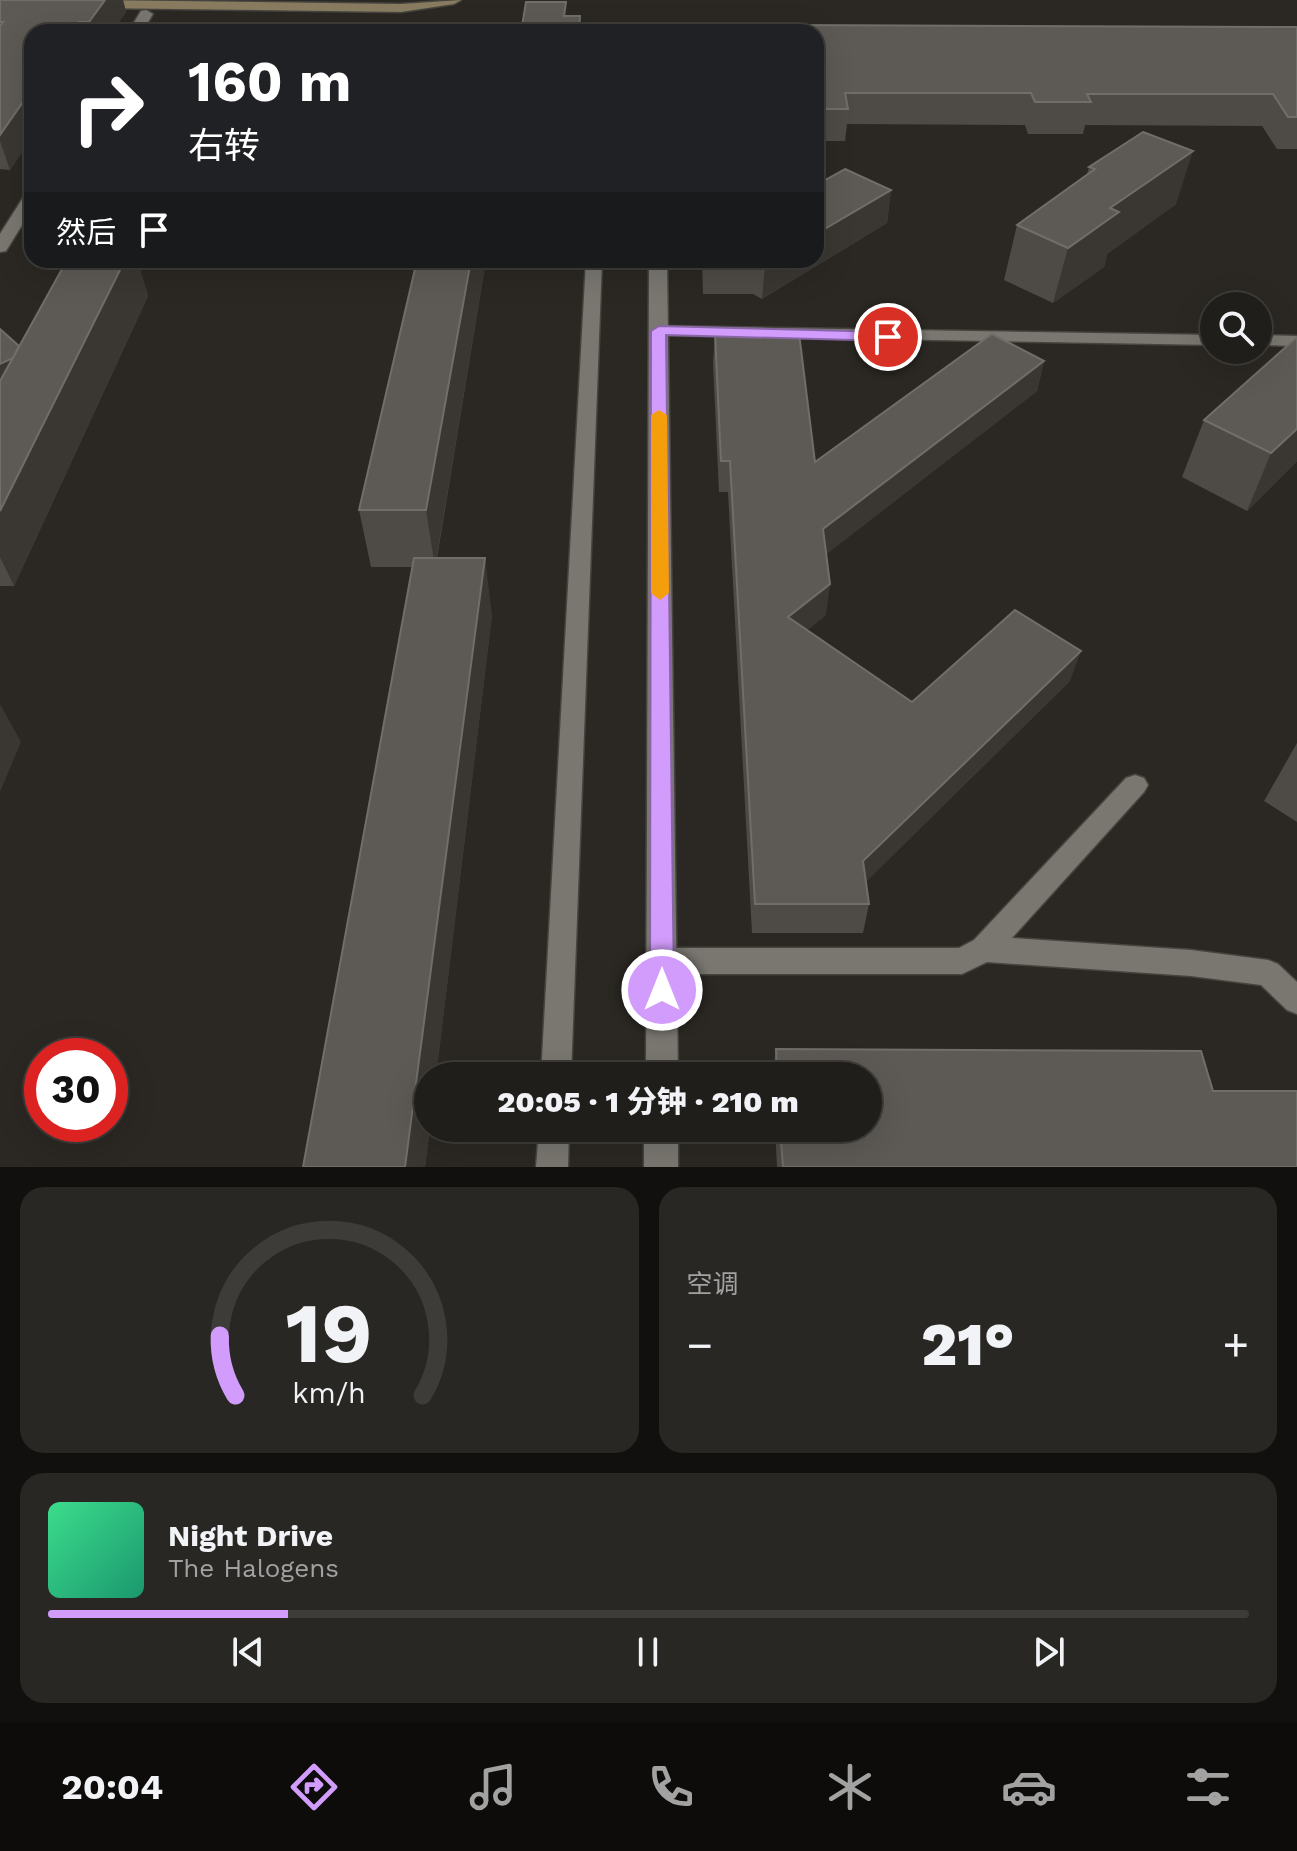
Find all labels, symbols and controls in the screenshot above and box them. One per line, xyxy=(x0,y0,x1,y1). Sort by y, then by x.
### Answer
text: 160 m xyxy=(188,49,351,115)
icon: right xyxy=(56,56,160,160)
text: 右转 xyxy=(188,125,260,167)
icon: arrive xyxy=(132,208,176,252)
text: 然后 xyxy=(56,215,116,250)
map controls xyxy=(1200,292,1272,364)
button: search xyxy=(1200,292,1272,364)
pin xyxy=(854,303,922,371)
icon: arrive xyxy=(866,315,910,359)
position arrow xyxy=(620,948,704,1032)
speed limit sign: 30 xyxy=(24,1038,128,1142)
text: 20:05 · 1 分钟 · 210 m xyxy=(497,1084,799,1119)
text: 空调 xyxy=(687,1269,739,1299)
text: 19 xyxy=(286,1285,373,1382)
text: 21° xyxy=(921,1309,1014,1380)
text: − xyxy=(687,1319,713,1371)
text: + xyxy=(1222,1319,1249,1371)
text: km/h xyxy=(292,1376,366,1410)
text: Night Drive xyxy=(168,1518,333,1553)
text: The Halogens xyxy=(168,1553,339,1583)
icon: previous xyxy=(226,1630,270,1674)
icon: pause xyxy=(626,1630,670,1674)
icon: next xyxy=(1027,1630,1071,1674)
icon: directions xyxy=(286,1759,342,1815)
icon: music xyxy=(465,1759,521,1815)
icon: phone xyxy=(643,1759,699,1815)
icon: climate xyxy=(822,1759,878,1815)
icon: car xyxy=(1001,1759,1057,1815)
icon: filters xyxy=(1180,1759,1236,1815)
text: 20:04 xyxy=(61,1766,163,1808)

